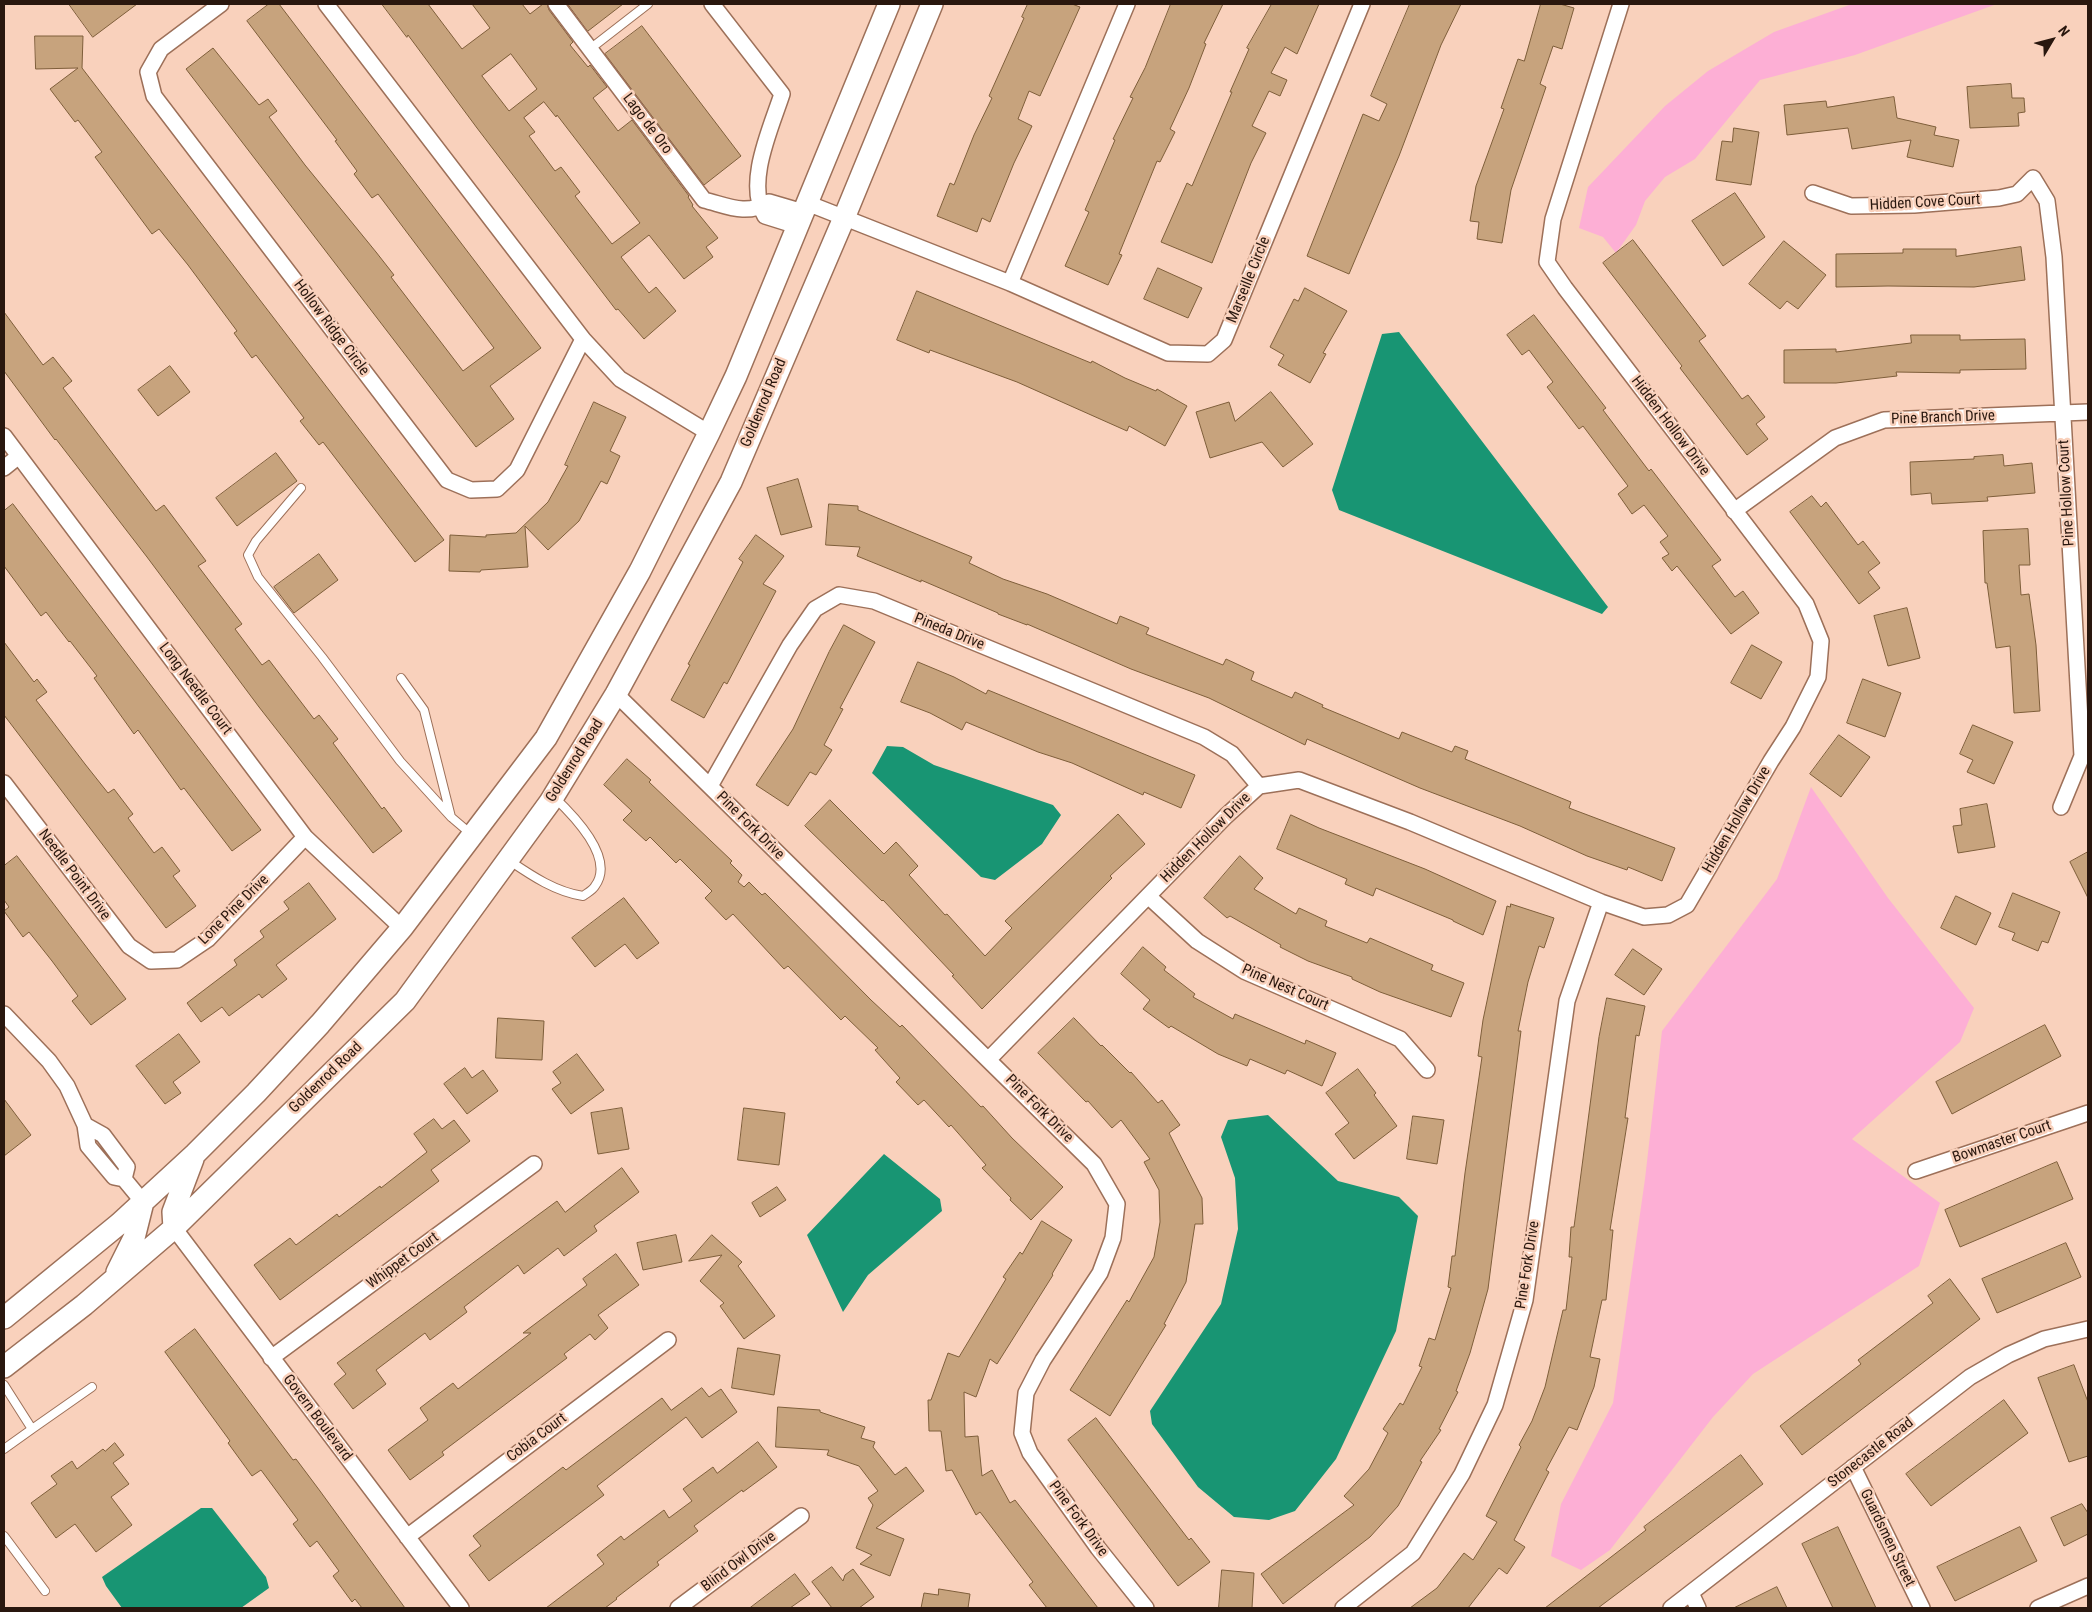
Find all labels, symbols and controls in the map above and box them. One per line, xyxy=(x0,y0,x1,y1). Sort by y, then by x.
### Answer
north arrow xyxy=(2027,15,2077,65)
text: N xyxy=(2055,23,2073,39)
street label: Lago de Oro xyxy=(618,90,676,158)
street label: Hidden Cove Court xyxy=(1869,191,1981,215)
street label: Marseille Circle xyxy=(1224,234,1274,326)
street label: Hollow Ridge Circle xyxy=(289,277,373,379)
street label: Goldenrod Road xyxy=(737,356,791,450)
street label: Hidden Hollow Drive xyxy=(1627,373,1713,479)
street label: Pine Branch Drive xyxy=(1891,407,1995,429)
street label: Pine Hollow Court xyxy=(2055,439,2079,547)
street label: Pineda Drive xyxy=(911,610,987,654)
street label: Long Needle Court xyxy=(155,640,235,738)
street label: Goldenrod Road xyxy=(542,716,608,806)
street label: Hidden Hollow Drive xyxy=(1699,764,1775,876)
street label: Pine Fork Drive xyxy=(712,788,788,864)
street label: Hidden Hollow Drive xyxy=(1157,789,1255,887)
street label: Needle Point Drive xyxy=(34,826,114,924)
street label: Lone Pine Drive xyxy=(195,871,273,949)
street label: Pine Nest Court xyxy=(1239,961,1331,1015)
street label: Goldenrod Road xyxy=(286,1039,366,1117)
street label: Pine Fork Drive xyxy=(1001,1071,1077,1147)
street label: Bowmaster Court xyxy=(1950,1117,2054,1167)
street label: Pine Fork Drive xyxy=(1512,1220,1544,1310)
street label: Whippet Court xyxy=(364,1229,442,1293)
street label: Govern Boulevard xyxy=(279,1371,355,1465)
street label: Cobia Court xyxy=(504,1410,570,1466)
street label: Stonecastle Road xyxy=(1825,1414,1917,1492)
street label: Pine Fork Drive xyxy=(1045,1478,1111,1560)
street label: Guardsmen Street xyxy=(1856,1486,1918,1590)
street label: Blind Owl Drive xyxy=(698,1528,780,1596)

